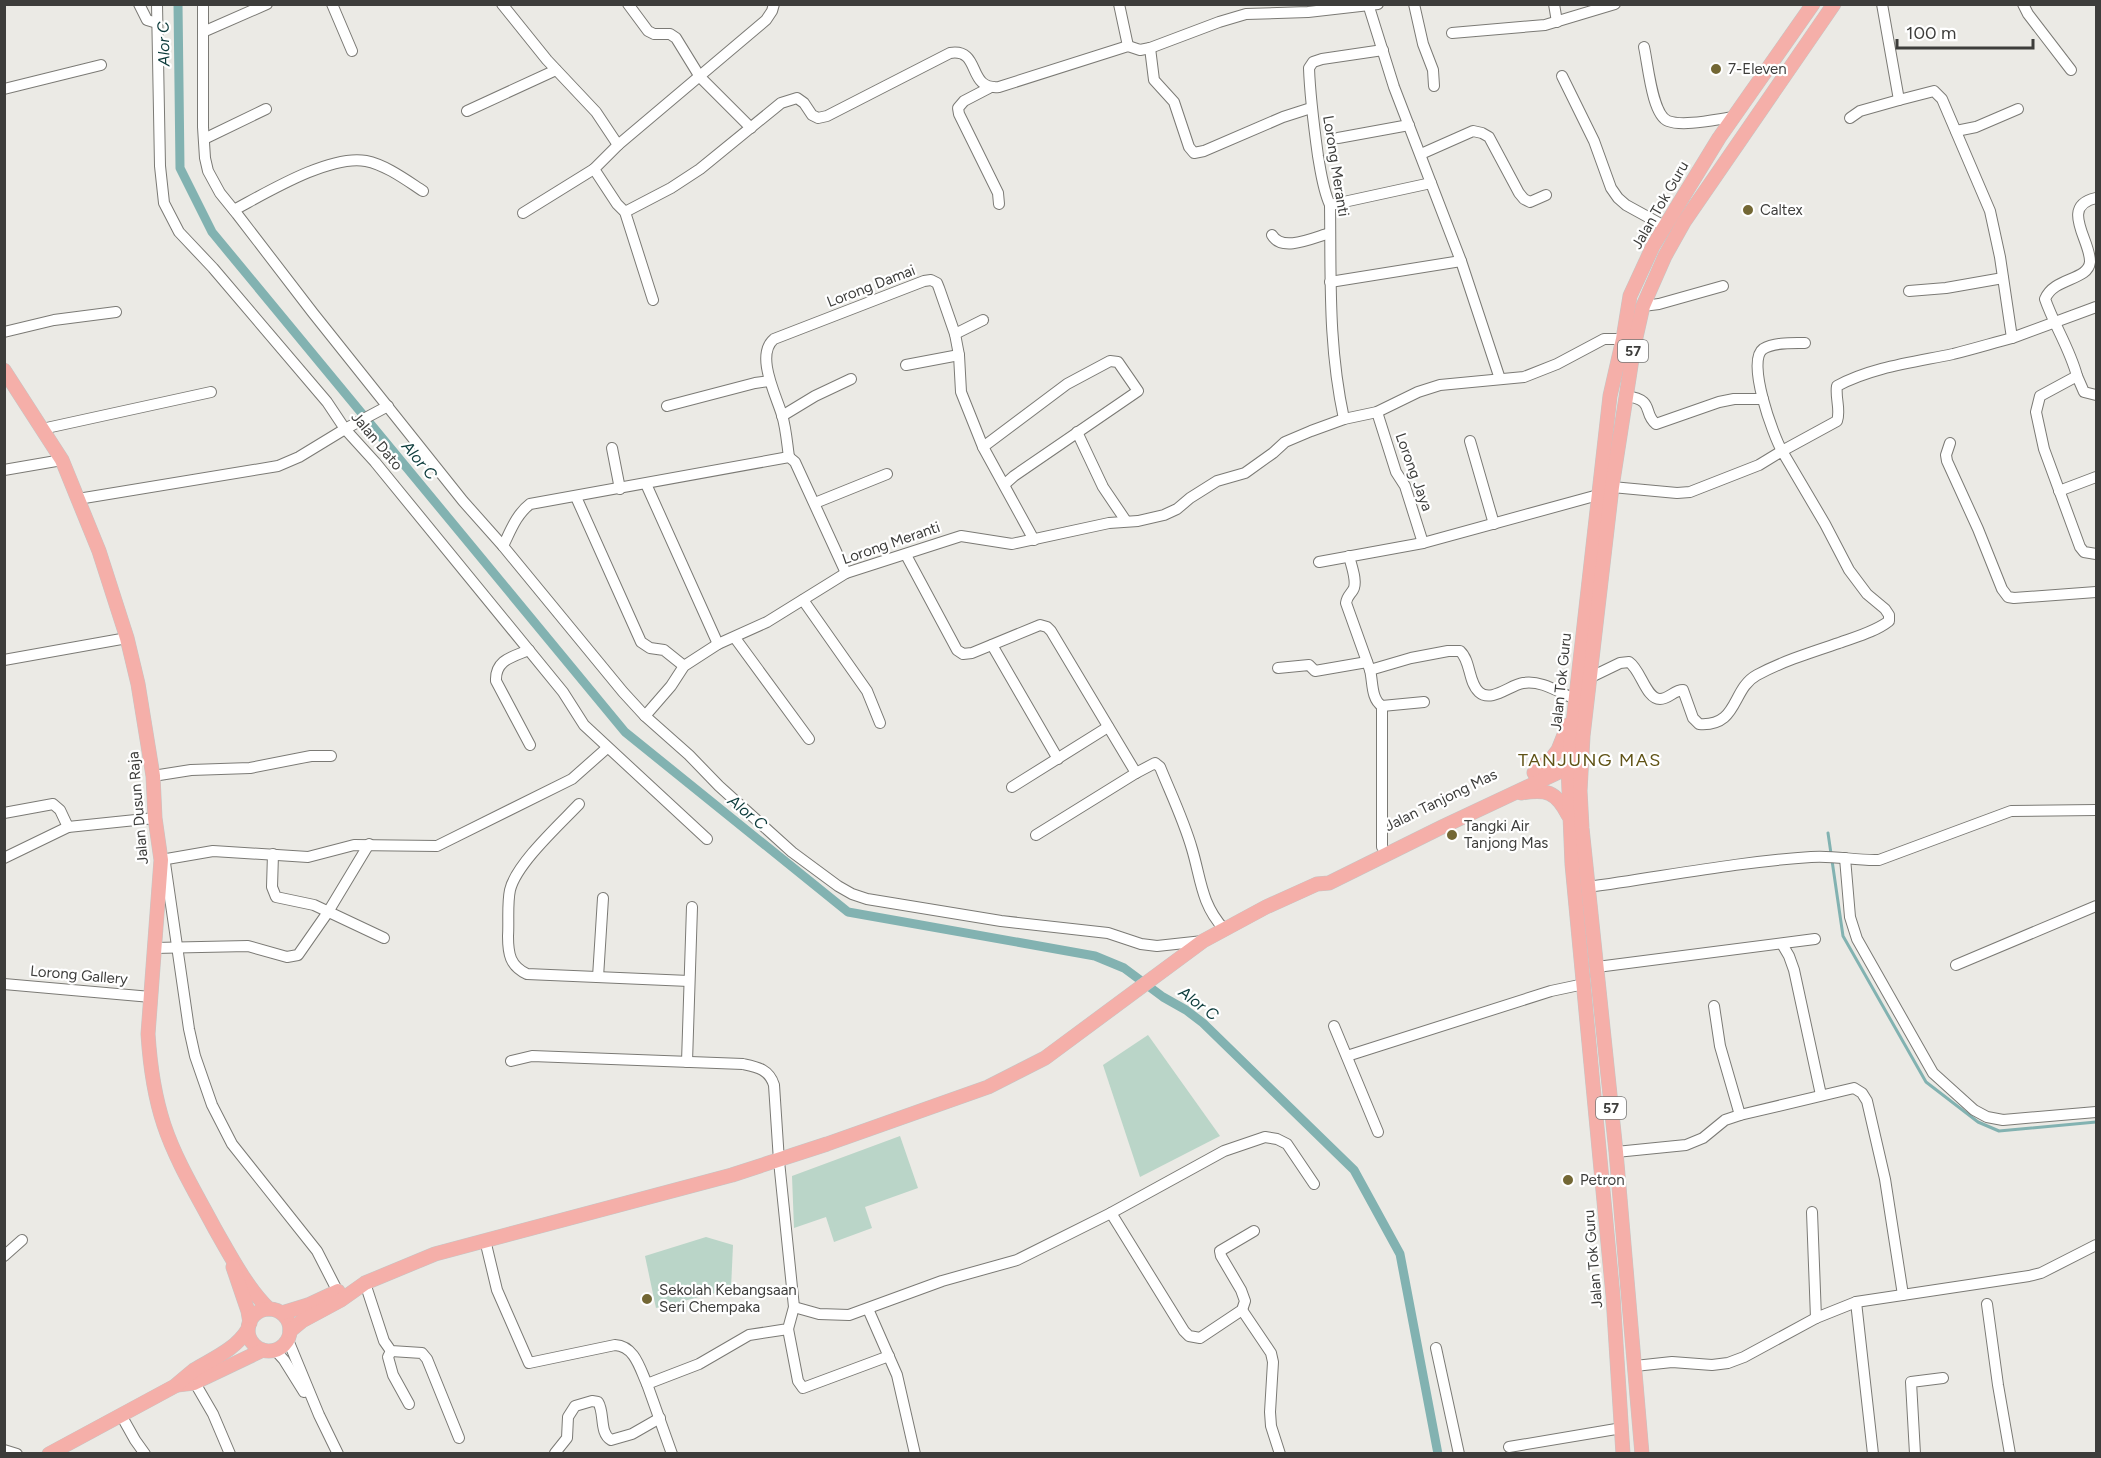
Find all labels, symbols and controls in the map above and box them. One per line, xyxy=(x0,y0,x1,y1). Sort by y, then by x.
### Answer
scale bar xyxy=(1897,12,2034,50)
water label: Alor C xyxy=(154,21,173,68)
text: 100 m xyxy=(1906,22,1956,44)
place label: 7-Eleven xyxy=(1728,60,1787,78)
marker: 7-Eleven xyxy=(1709,62,1723,76)
street label: Lorong Meranti xyxy=(1319,114,1353,218)
street label: Jalan Tok Guru xyxy=(1628,158,1692,252)
place label: Caltex xyxy=(1760,201,1803,219)
marker: Caltex xyxy=(1741,203,1755,217)
street label: Lorong Damai xyxy=(824,261,918,311)
road number: 57 xyxy=(1618,340,1648,362)
street label: Jalan Dato xyxy=(347,408,407,474)
street label: Lorong Jaya xyxy=(1392,430,1436,514)
water label: Alor C xyxy=(397,436,442,484)
street label: Lorong Meranti xyxy=(840,518,942,568)
street label: Jalan Tok Guru xyxy=(1547,632,1575,732)
district label: TANJUNG MAS xyxy=(1518,749,1662,771)
street label: Jalan Dusun Raja xyxy=(124,751,152,865)
street label: Jalan Tanjong Mas xyxy=(1382,765,1500,835)
water label: Alor C xyxy=(724,790,771,834)
place label: Tangki Air Tanjong Mas xyxy=(1464,817,1548,852)
marker: Tangki Air Tanjong Mas xyxy=(1445,828,1459,842)
street label: Lorong Gallery xyxy=(29,962,129,988)
water label: Alor C xyxy=(1174,982,1223,1025)
road number: 57 xyxy=(1596,1097,1626,1119)
place label: Petron xyxy=(1580,1171,1625,1189)
marker: Petron xyxy=(1561,1173,1575,1187)
street label: Jalan Tok Guru xyxy=(1580,1209,1606,1309)
place label: Sekolah Kebangsaan Seri Chempaka xyxy=(659,1281,797,1316)
marker: Sekolah Kebangsaan Seri Chempaka xyxy=(640,1292,654,1306)

